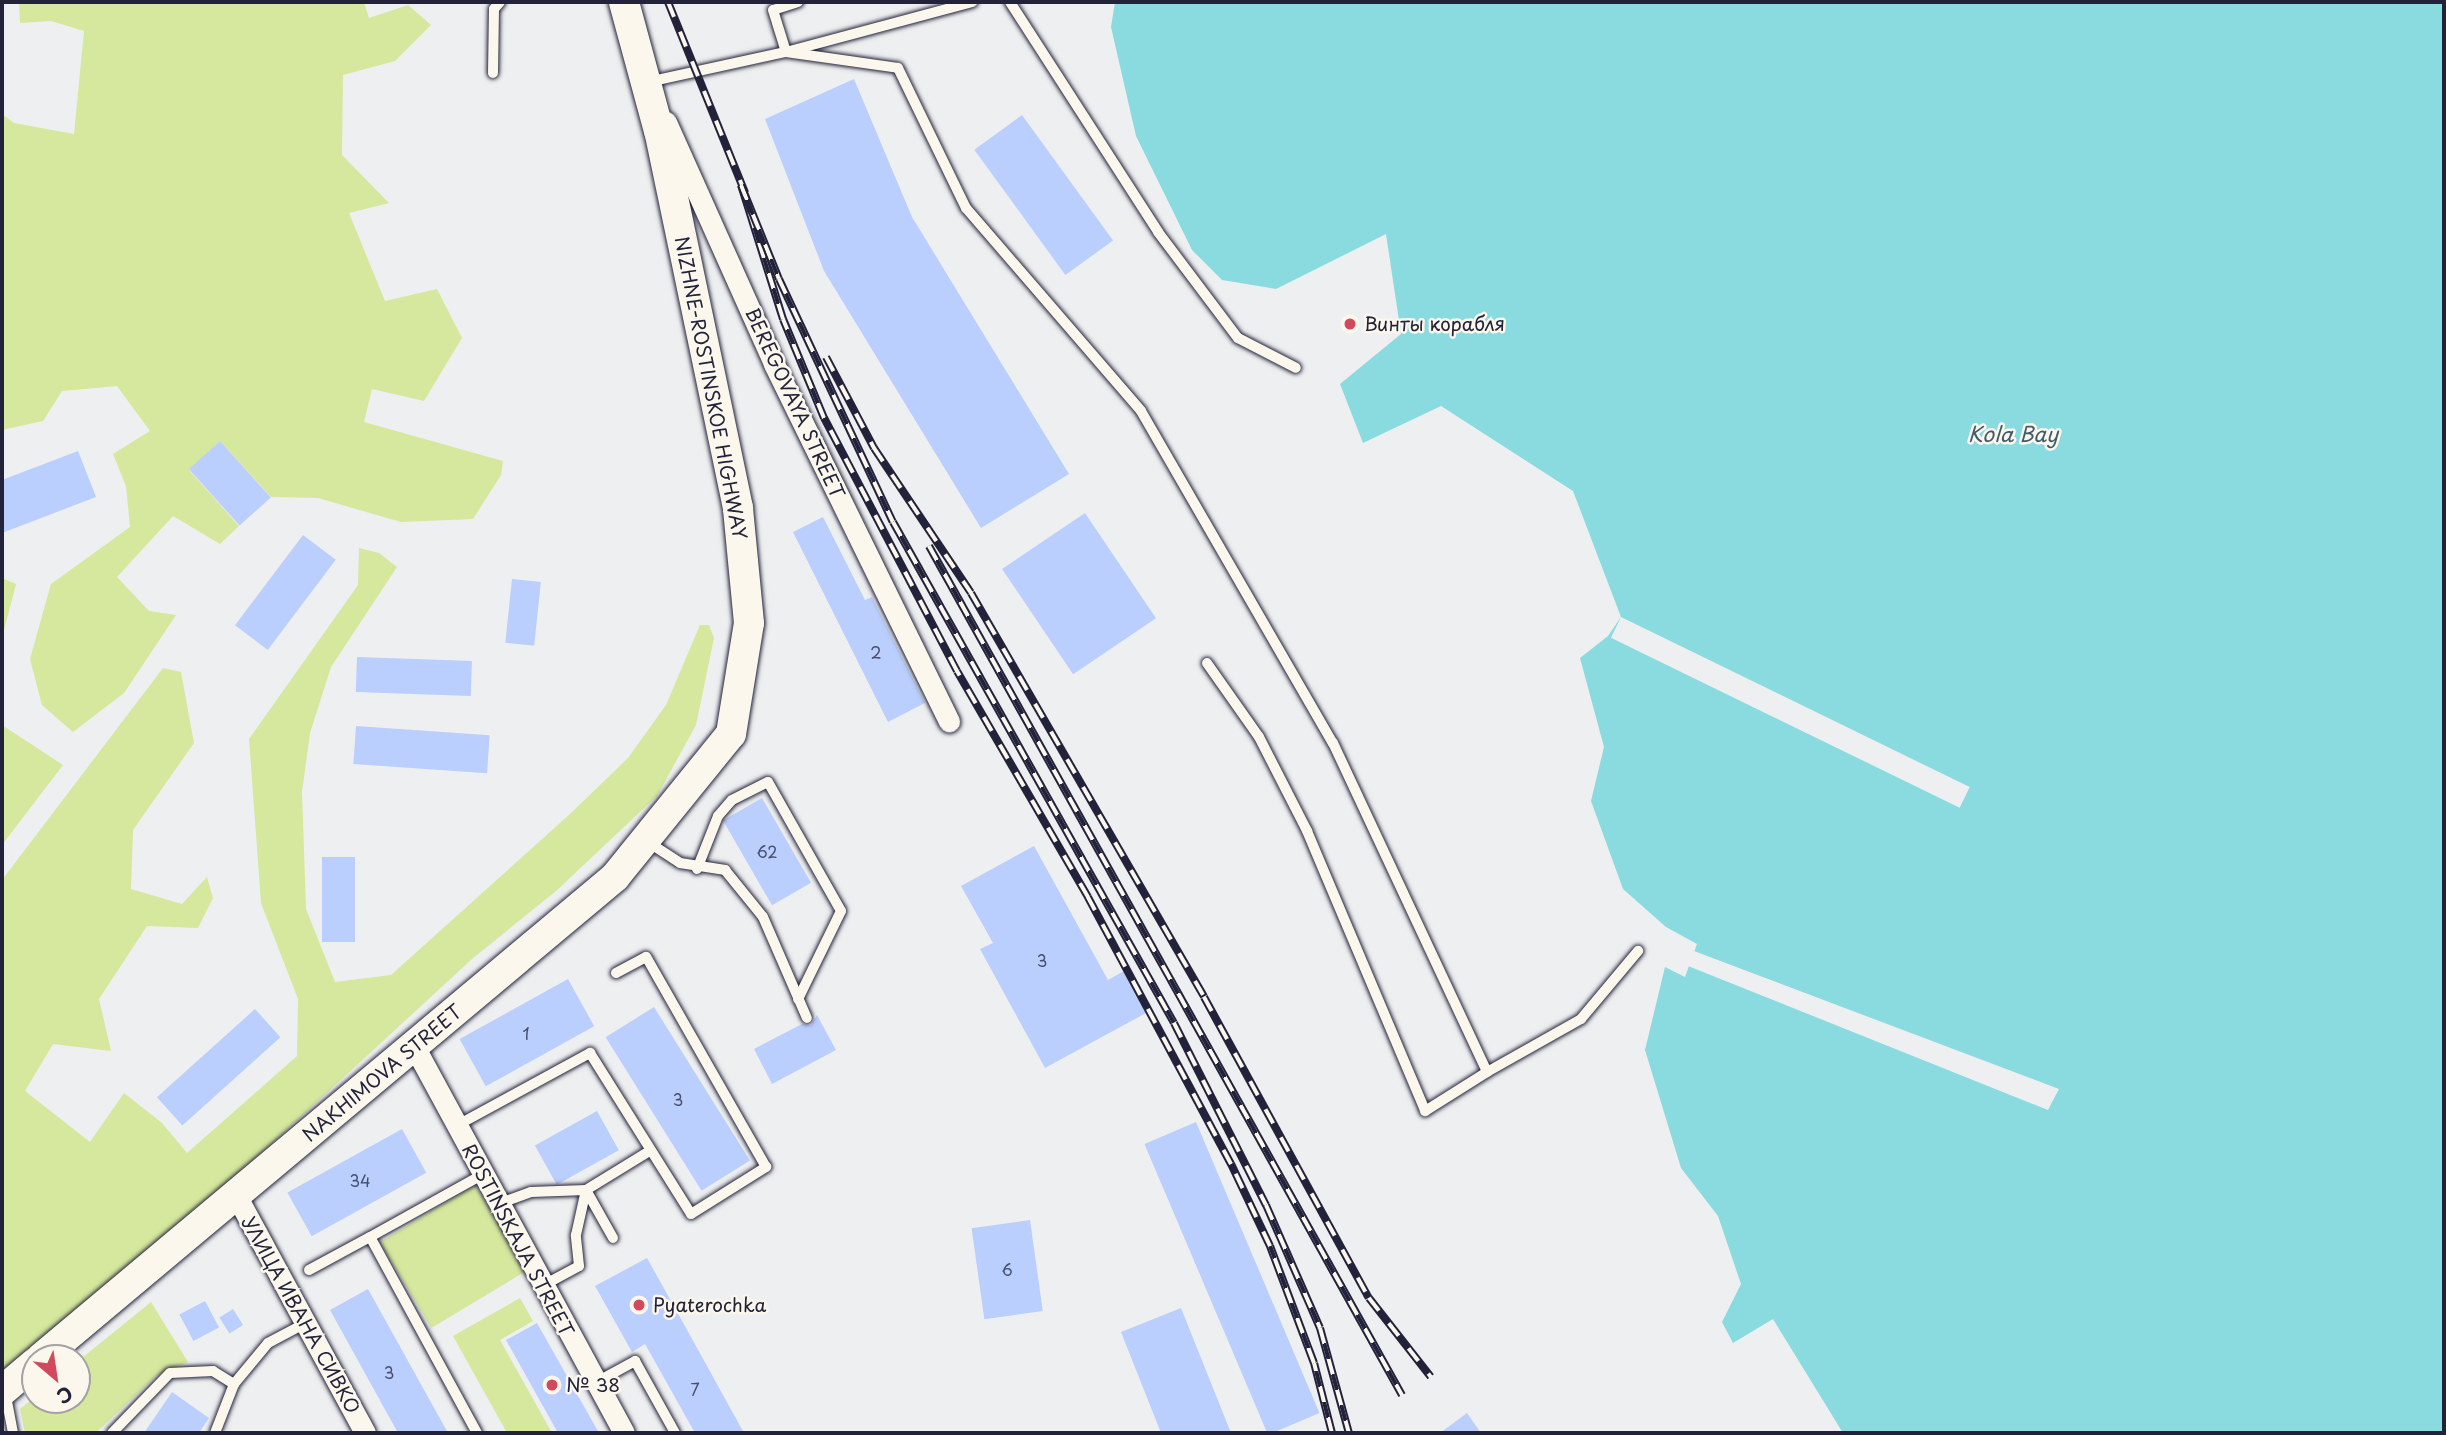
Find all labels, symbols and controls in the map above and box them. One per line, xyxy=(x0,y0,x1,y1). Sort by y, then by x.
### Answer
street label: NIZHNE-ROSTINSKOE HIGHWAY xyxy=(670,233,752,543)
street label: BEREGOVAYA STREET xyxy=(740,303,850,503)
place label: Винты корабля xyxy=(1364,313,1505,335)
marker: Винты корабля xyxy=(1342,316,1358,332)
water label: Kola Bay xyxy=(1968,420,2058,446)
house number: 2 xyxy=(870,642,882,662)
house number: 62 xyxy=(756,841,778,861)
house number: 3 xyxy=(1037,950,1047,970)
street label: NAKHIMOVA STREET xyxy=(297,999,467,1147)
house number: 1 xyxy=(522,1023,530,1043)
house number: 3 xyxy=(673,1089,683,1109)
street label: ROSTINSKAJA STREET xyxy=(457,1138,579,1342)
house number: 34 xyxy=(349,1170,371,1190)
street label: УЛИЦА ИВАНА СИВКО xyxy=(237,1212,365,1418)
house number: 6 xyxy=(1001,1259,1013,1279)
place label: Pyaterochka xyxy=(653,1294,766,1316)
marker: Pyaterochka xyxy=(631,1297,647,1313)
north arrow xyxy=(21,1344,91,1414)
house number: 3 xyxy=(384,1362,394,1382)
place label: № 38 xyxy=(566,1374,620,1396)
marker: № 38 xyxy=(544,1377,560,1393)
house number: 7 xyxy=(690,1379,700,1399)
text: С xyxy=(52,1380,78,1411)

